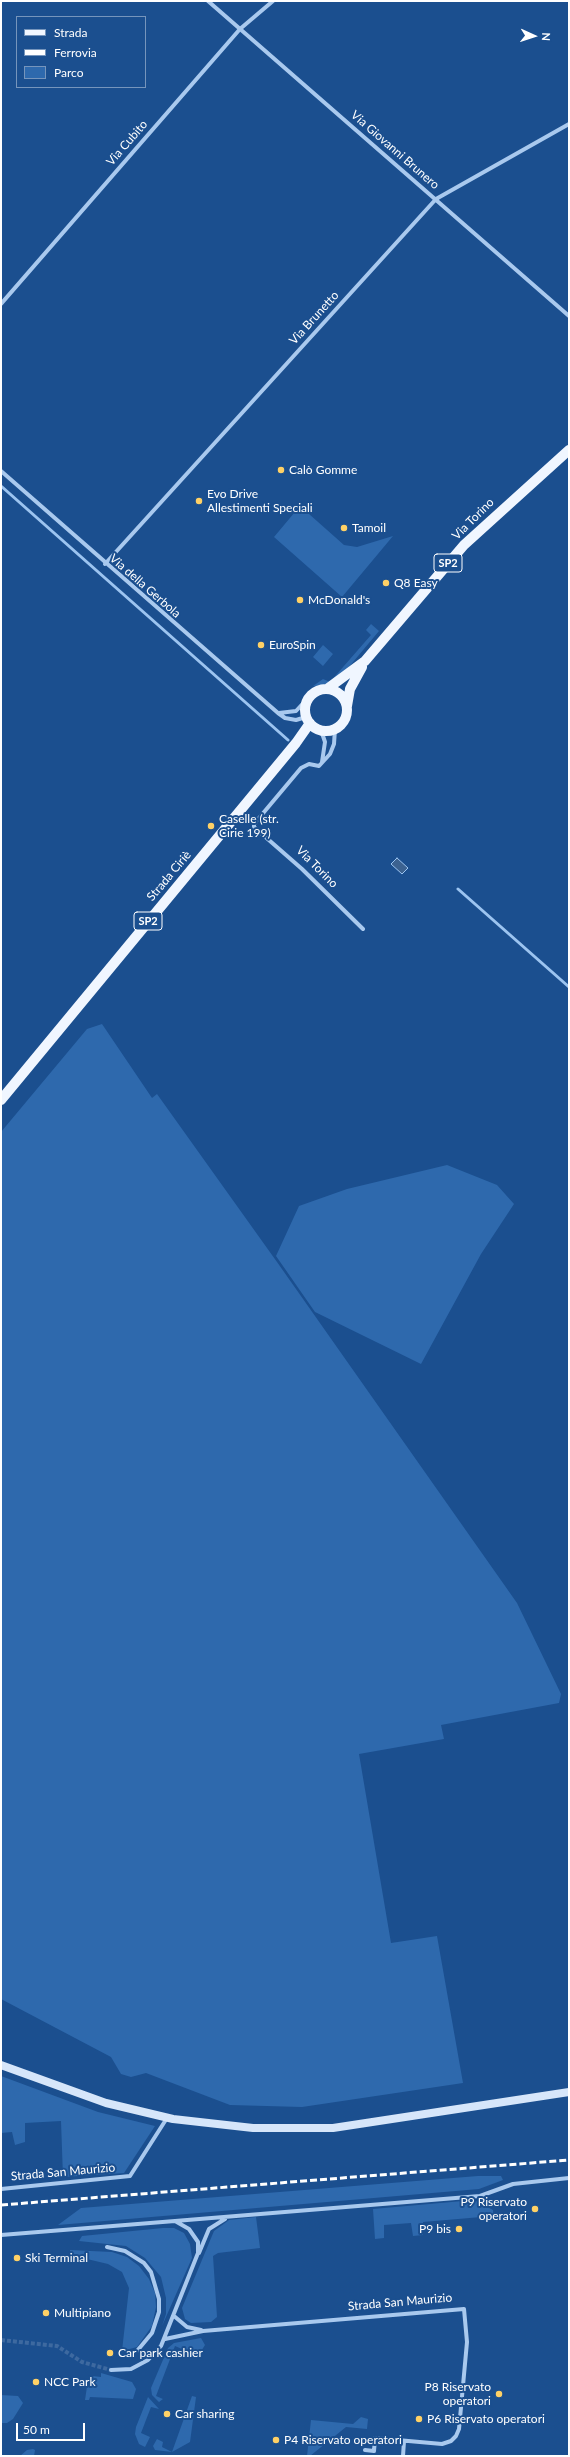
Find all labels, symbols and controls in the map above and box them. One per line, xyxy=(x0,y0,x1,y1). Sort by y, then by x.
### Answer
legend xyxy=(16,16,146,88)
north arrow xyxy=(514,16,554,56)
text: Strada xyxy=(54,25,87,40)
text: N xyxy=(540,32,553,41)
text: Ferrovia xyxy=(54,45,97,60)
text: Parco xyxy=(54,65,84,80)
street label: Via Giovanni Brunero xyxy=(348,108,442,192)
street label: Via Cubito xyxy=(103,117,151,169)
street label: Via Brunetto xyxy=(286,288,342,348)
place label: Calò Gomme xyxy=(289,463,357,477)
marker: Calò Gomme xyxy=(276,465,286,475)
place label: Evo Drive Allestimenti Speciali xyxy=(207,487,313,515)
street label: Via Torino xyxy=(449,495,497,543)
marker: Evo Drive Allestimenti Speciali xyxy=(194,496,204,506)
place label: Tamoil xyxy=(352,521,386,535)
marker: Tamoil xyxy=(339,523,349,533)
street label: Via della Gerbola xyxy=(106,551,184,621)
road number: SP2 xyxy=(434,554,462,572)
place label: Q8 Easy xyxy=(394,576,438,590)
marker: Q8 Easy xyxy=(381,578,391,588)
place label: McDonald's xyxy=(308,593,370,607)
marker: McDonald's xyxy=(295,595,305,605)
place label: EuroSpin xyxy=(269,638,316,652)
marker: EuroSpin xyxy=(256,640,266,650)
place label: Caselle (str. Cirie 199) xyxy=(219,812,279,840)
marker: Caselle (str. Cirie 199) xyxy=(206,821,216,831)
street label: Via Torino xyxy=(293,843,341,891)
street label: Strada Ciriè xyxy=(144,848,194,904)
road number: SP2 xyxy=(134,912,162,930)
street label: Strada San Maurizio xyxy=(10,2160,116,2184)
place label: P9 Riservato operatori xyxy=(461,2195,527,2223)
marker: P9 Riservato operatori xyxy=(530,2204,540,2214)
place label: P9 bis xyxy=(419,2222,451,2236)
marker: P9 bis xyxy=(454,2224,464,2234)
place label: Ski Terminal xyxy=(25,2251,88,2265)
marker: Ski Terminal xyxy=(12,2253,22,2263)
street label: Strada San Maurizio xyxy=(347,2290,453,2314)
place label: Multipiano xyxy=(54,2306,111,2320)
marker: Multipiano xyxy=(41,2308,51,2318)
place label: Car park cashier xyxy=(118,2346,203,2360)
marker: Car park cashier xyxy=(105,2348,115,2358)
place label: NCC Park xyxy=(44,2375,96,2389)
marker: NCC Park xyxy=(31,2377,41,2387)
place label: P8 Riservato operatori xyxy=(425,2380,491,2408)
marker: P8 Riservato operatori xyxy=(494,2389,504,2399)
place label: Car sharing xyxy=(175,2407,234,2421)
marker: Car sharing xyxy=(162,2409,172,2419)
place label: P6 Riservato operatori xyxy=(427,2412,545,2426)
marker: P6 Riservato operatori xyxy=(414,2414,424,2424)
scale bar xyxy=(18,2415,87,2441)
text: 50 m xyxy=(23,2422,50,2437)
place label: P4 Riservato operatori xyxy=(284,2433,402,2447)
marker: P4 Riservato operatori xyxy=(271,2435,281,2445)

